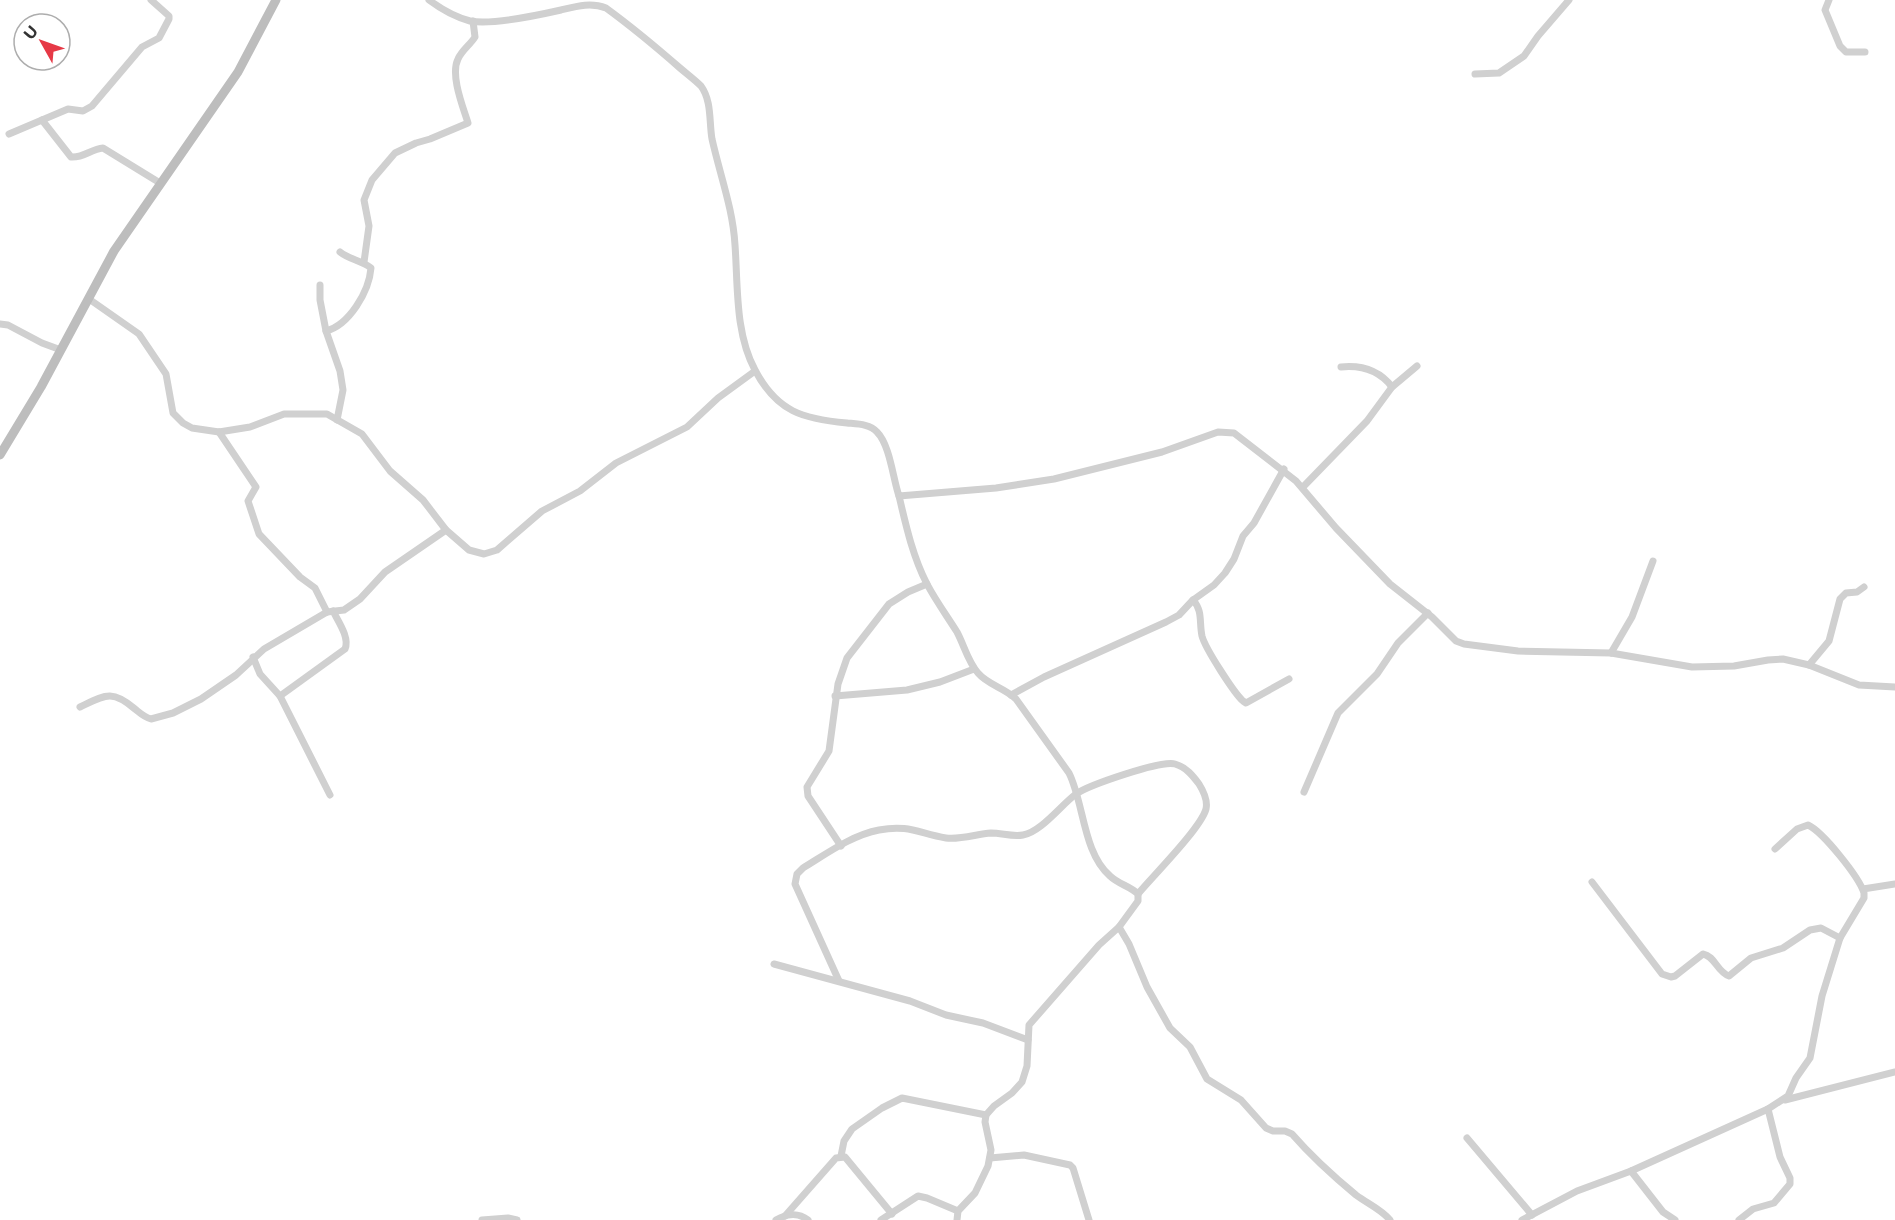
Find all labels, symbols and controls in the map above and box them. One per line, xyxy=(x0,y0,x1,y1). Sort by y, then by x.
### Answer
north arrow xyxy=(12,12,72,72)
text: U xyxy=(20,22,42,44)

